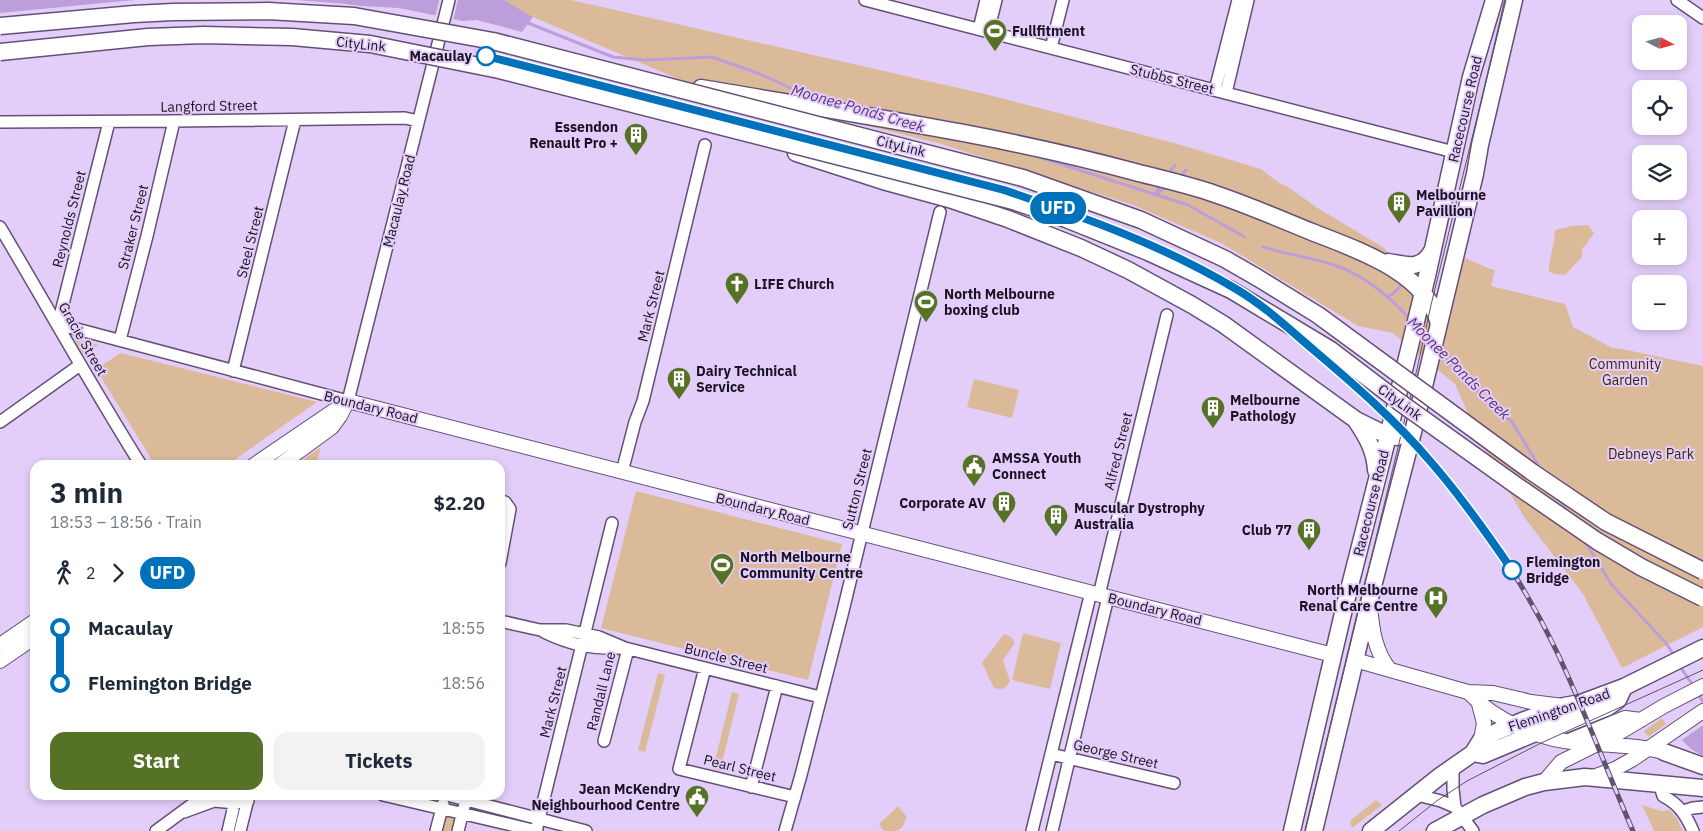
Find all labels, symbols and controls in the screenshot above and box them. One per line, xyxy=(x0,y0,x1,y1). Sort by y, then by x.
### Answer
north arrow xyxy=(1632,15,1688,70)
map controls xyxy=(1632,15,1687,330)
sports icon: Fullfitment xyxy=(982,18,1008,52)
place label: Fullfitment xyxy=(1012,22,1085,40)
street label: CityLink xyxy=(335,32,387,56)
marker: Macaulay xyxy=(476,46,496,66)
place label: Macaulay xyxy=(409,47,473,65)
street label: Racecourse Road xyxy=(1444,54,1486,164)
street label: Stubbs Street xyxy=(1128,60,1216,98)
water label: Moonee Ponds Creek xyxy=(789,80,927,136)
button: locate xyxy=(1632,80,1687,135)
street label: Langford Street xyxy=(160,96,258,116)
place label: Essendon Renault Pro + xyxy=(529,118,618,152)
building icon: Essendon Renault Pro + xyxy=(623,122,649,156)
street label: CityLink xyxy=(875,131,928,161)
button: layers xyxy=(1632,145,1687,200)
street label: Macaulay Road xyxy=(379,153,419,249)
street label: Reynolds Street xyxy=(48,168,90,270)
street label: Straker Street xyxy=(114,182,152,272)
place label: Melbourne Pavillion xyxy=(1416,186,1486,220)
building icon: Melbourne Pavillion xyxy=(1386,190,1412,224)
line badge: UFD xyxy=(1029,192,1087,224)
text: UFD xyxy=(1040,196,1076,219)
street label: Steel Street xyxy=(232,204,268,280)
button: + xyxy=(1632,210,1687,265)
street label: Mark Street xyxy=(633,268,669,344)
church icon: LIFE Church xyxy=(724,271,750,305)
place label: LIFE Church xyxy=(754,275,834,293)
button: − xyxy=(1632,275,1687,330)
place label: North Melbourne boxing club xyxy=(944,285,1055,319)
sports icon: North Melbourne boxing club xyxy=(913,289,939,323)
street label: Gracie Street xyxy=(55,299,111,379)
water label: Moonee Ponds Creek xyxy=(1404,313,1515,424)
park label: Community Garden xyxy=(1589,355,1661,389)
place label: Dairy Technical Service xyxy=(696,362,797,396)
building icon: Dairy Technical Service xyxy=(666,366,692,400)
street label: CityLink xyxy=(1375,380,1426,424)
street label: Boundary Road xyxy=(322,387,420,427)
place label: Melbourne Pathology xyxy=(1230,391,1300,425)
building icon: Melbourne Pathology xyxy=(1200,395,1226,429)
street label: Alfred Street xyxy=(1100,410,1136,492)
park label: Debneys Park xyxy=(1608,445,1695,463)
street label: Sutton Street xyxy=(838,446,876,532)
street label: Racecourse Road xyxy=(1349,448,1393,558)
place label: AMSSA Youth Connect xyxy=(992,449,1081,483)
public building icon: AMSSA Youth Connect xyxy=(961,453,987,487)
text: 3 min xyxy=(50,474,123,511)
street label: Boundary Road xyxy=(714,489,812,529)
building icon: Corporate AV xyxy=(991,490,1017,524)
text: $2.20 xyxy=(433,491,485,515)
place label: Corporate AV xyxy=(899,494,986,512)
place label: Muscular Dystrophy Australia xyxy=(1074,499,1205,533)
building icon: Muscular Dystrophy Australia xyxy=(1043,503,1069,537)
text: 18:53 – 18:56 · Train xyxy=(50,512,202,532)
building icon: Club 77 xyxy=(1296,517,1322,551)
place label: Club 77 xyxy=(1242,521,1292,539)
place label: North Melbourne Community Centre xyxy=(740,548,863,582)
sports icon: North Melbourne Community Centre xyxy=(709,552,735,586)
place label: Flemington Bridge xyxy=(1526,553,1600,587)
icon: walk xyxy=(50,559,78,587)
icon: forward xyxy=(104,559,132,587)
marker: Flemington Bridge xyxy=(1502,560,1522,580)
text: UFD xyxy=(150,561,185,584)
text: 2 xyxy=(86,563,96,583)
place label: North Melbourne Renal Care Centre xyxy=(1299,581,1418,615)
hospital icon: North Melbourne Renal Care Centre xyxy=(1423,585,1449,619)
street label: Boundary Road xyxy=(1106,589,1204,629)
text: Macaulay xyxy=(88,616,173,640)
text: 18:55 xyxy=(442,618,485,638)
street label: Buncle Street xyxy=(682,639,770,677)
street label: Randall Lane xyxy=(582,649,620,732)
street label: Mark Street xyxy=(535,664,571,740)
text: Flemington Bridge xyxy=(88,671,252,695)
text: 18:56 xyxy=(442,673,485,693)
street label: Flemington Road xyxy=(1506,684,1612,736)
button: Start xyxy=(50,732,263,790)
button: Tickets xyxy=(273,732,485,790)
street label: George Street xyxy=(1072,735,1160,773)
street label: Pearl Street xyxy=(702,750,778,786)
place label: Jean McKendry Neighbourhood Centre xyxy=(531,780,681,814)
public building icon: Jean McKendry Neighbourhood Centre xyxy=(684,784,710,818)

